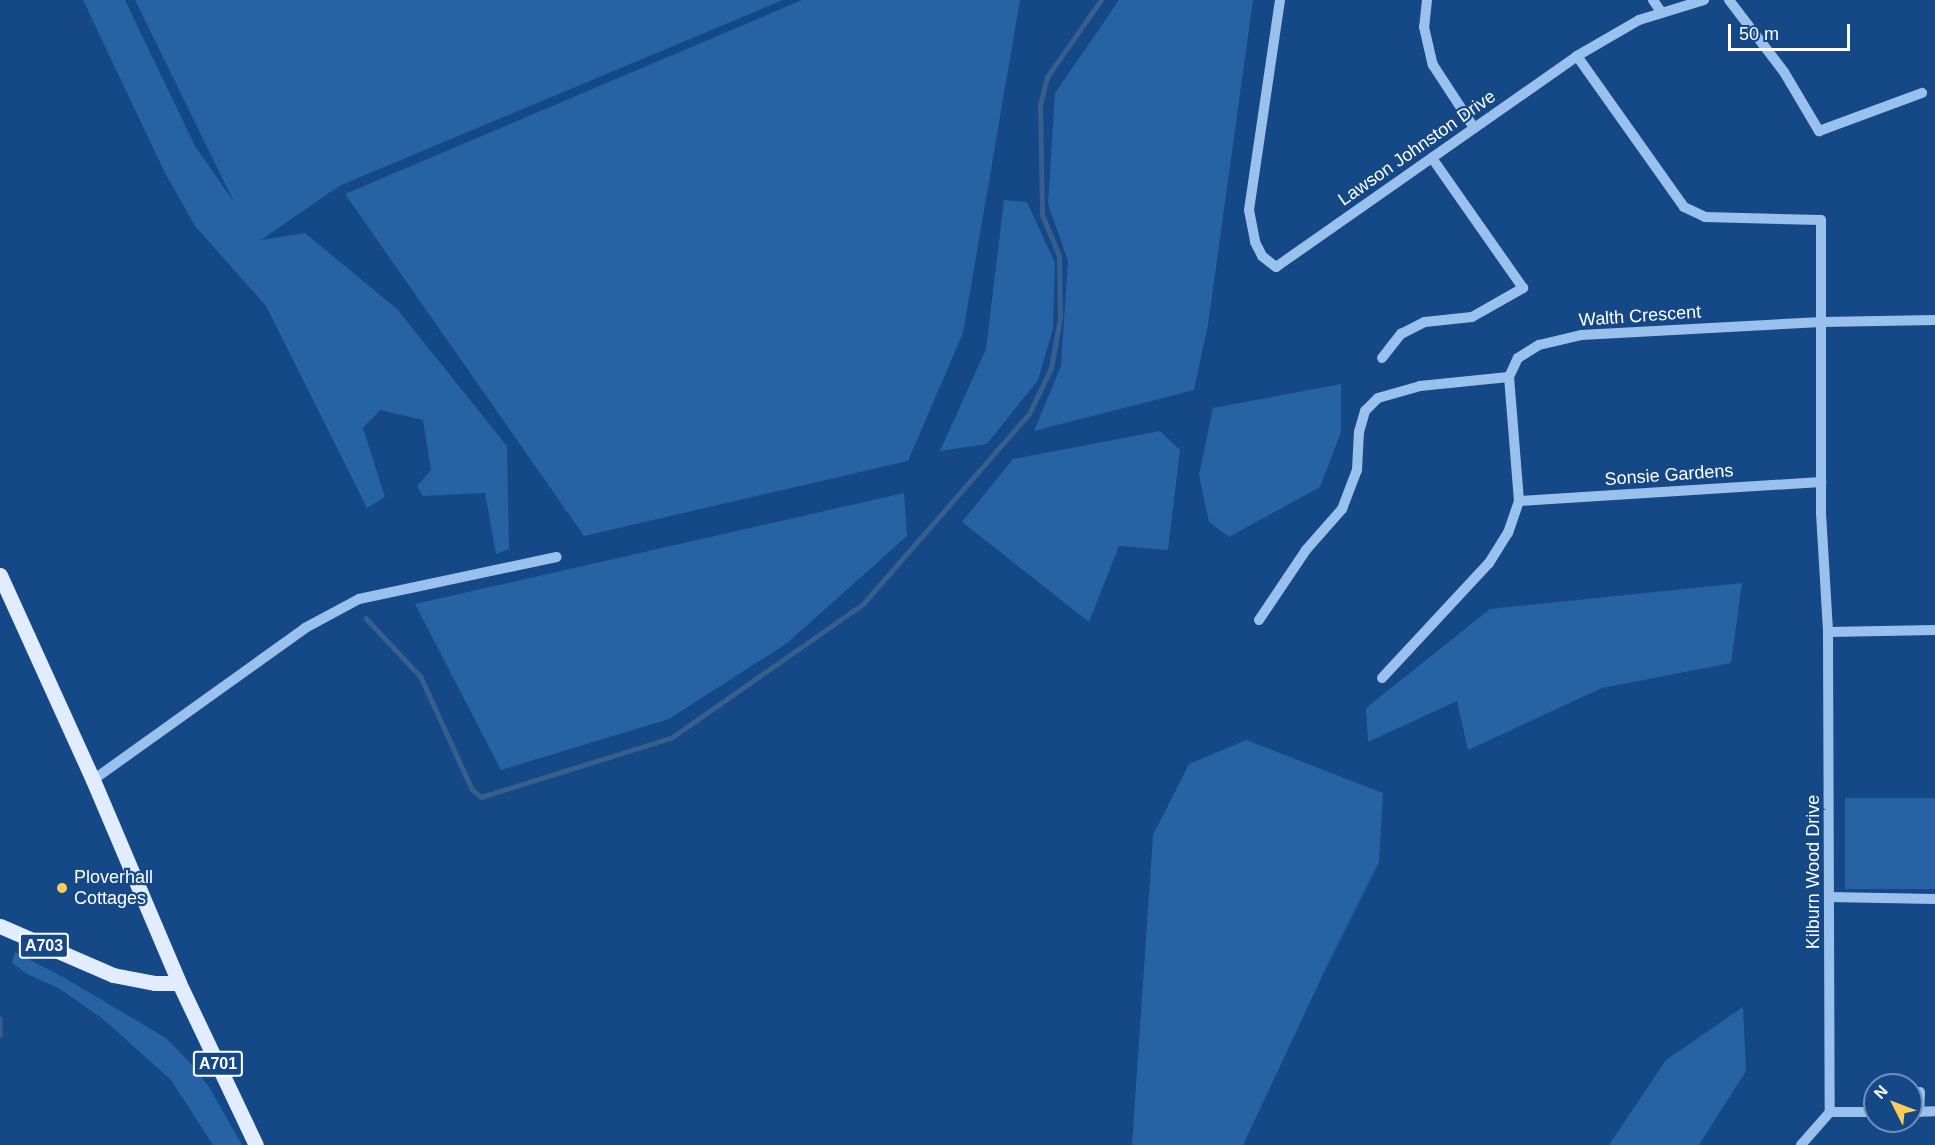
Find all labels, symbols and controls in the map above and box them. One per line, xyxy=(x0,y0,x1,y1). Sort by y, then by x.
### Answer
scale bar xyxy=(1731,12,1852,50)
text: 50 m xyxy=(1739,24,1779,44)
street label: Lawson Johnston Drive xyxy=(1334,85,1500,211)
street label: Walth Crescent xyxy=(1578,301,1702,331)
street label: Sonsie Gardens xyxy=(1604,460,1734,490)
street label: Kilburn Wood Drive xyxy=(1802,795,1824,949)
place label: Ploverhall Cottages xyxy=(74,867,153,910)
marker: Ploverhall Cottages xyxy=(55,881,69,895)
road number: A703 xyxy=(18,933,70,959)
road number: A701 xyxy=(192,1051,244,1077)
north arrow xyxy=(1863,1073,1923,1133)
text: N xyxy=(1871,1082,1891,1102)

